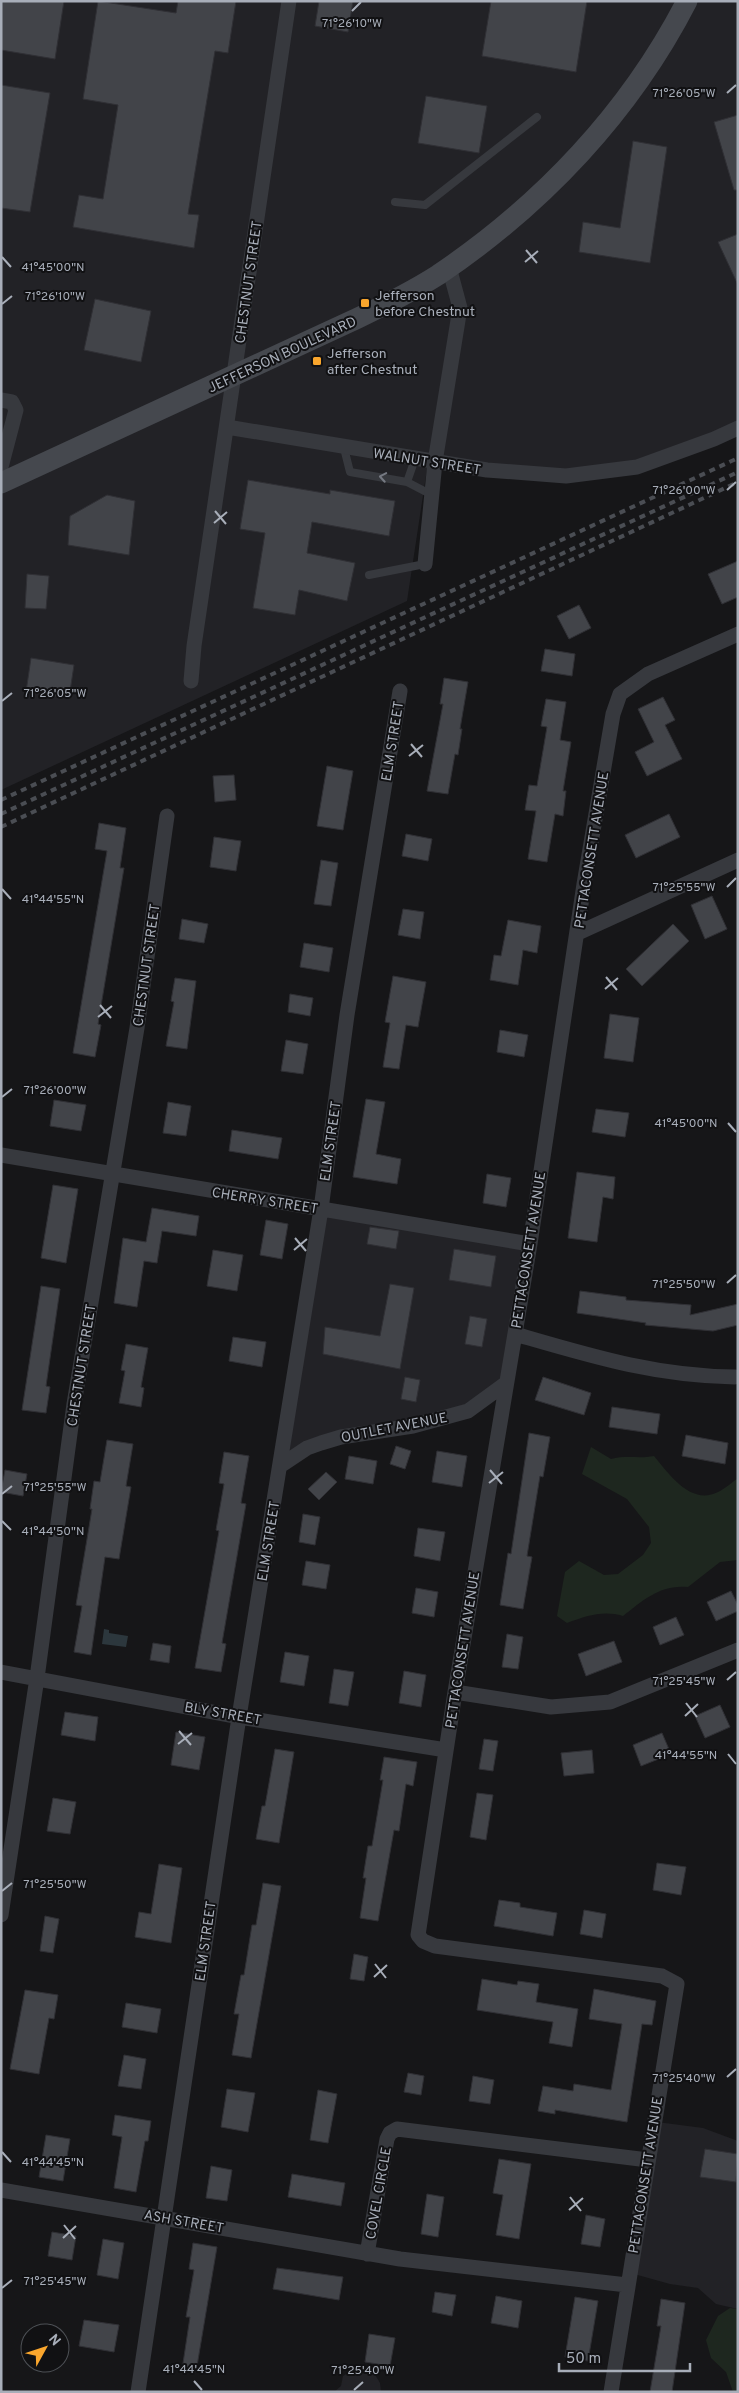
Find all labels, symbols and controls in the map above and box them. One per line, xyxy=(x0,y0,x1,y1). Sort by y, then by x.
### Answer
text: 71°26'10"W xyxy=(322,16,382,32)
text: 71°26'05"W xyxy=(652,86,716,102)
street label: CHESTNUT STREET xyxy=(232,220,267,345)
text: 41°45'00"N xyxy=(22,260,84,276)
place label: Jefferson before Chestnut xyxy=(375,288,475,321)
text: 71°26'10"W xyxy=(25,289,85,305)
marker: Jefferson before Chestnut xyxy=(359,297,371,309)
street label: JEFFERSON BOULEVARD xyxy=(206,313,360,397)
place label: Jefferson after Chestnut xyxy=(327,346,417,379)
marker: Jefferson after Chestnut xyxy=(311,355,323,367)
street label: WALNUT STREET xyxy=(372,446,482,479)
one-way arrow xyxy=(378,473,387,483)
text: 71°26'00"W xyxy=(652,483,716,499)
text: 71°26'05"W xyxy=(23,686,87,702)
street label: ELM STREET xyxy=(379,700,408,783)
street label: PETTACONSETT AVENUE xyxy=(572,771,613,930)
text: 71°25'55"W xyxy=(652,880,716,896)
text: 41°44'55"N xyxy=(22,892,84,908)
street label: CHESTNUT STREET xyxy=(130,903,165,1028)
text: 71°26'00"W xyxy=(23,1083,87,1099)
street label: ELM STREET xyxy=(317,1100,346,1183)
text: 41°45'00"N xyxy=(655,1116,717,1132)
street label: PETTACONSETT AVENUE xyxy=(509,1171,550,1330)
street label: CHERRY STREET xyxy=(210,1185,319,1218)
text: 71°25'50"W xyxy=(652,1277,716,1293)
street label: CHESTNUT STREET xyxy=(64,1303,101,1428)
street label: OUTLET AVENUE xyxy=(340,1410,449,1447)
text: 71°25'55"W xyxy=(23,1480,87,1496)
street label: ELM STREET xyxy=(255,1500,284,1583)
text: 41°44'50"N xyxy=(22,1524,84,1540)
street label: PETTACONSETT AVENUE xyxy=(443,1571,484,1730)
text: 71°25'45"W xyxy=(652,1674,716,1690)
street label: BLY STREET xyxy=(183,1699,263,1730)
text: 41°44'55"N xyxy=(655,1748,717,1764)
text: 71°25'50"W xyxy=(23,1877,87,1893)
street label: ELM STREET xyxy=(192,1900,221,1983)
text: 71°25'40"W xyxy=(652,2071,716,2087)
street label: PETTACONSETT AVENUE xyxy=(626,2096,667,2255)
street label: COVEL CIRCLE xyxy=(363,2146,396,2241)
text: 41°44'45"N xyxy=(22,2155,84,2171)
street label: ASH STREET xyxy=(142,2207,225,2238)
text: 71°25'45"W xyxy=(23,2274,87,2290)
north arrow xyxy=(20,2323,70,2373)
text: N xyxy=(44,2331,64,2350)
scale bar xyxy=(559,2340,690,2372)
text: 50 m xyxy=(566,2350,601,2369)
text: 41°44'45"N xyxy=(163,2362,225,2378)
text: 71°25'40"W xyxy=(331,2363,395,2379)

